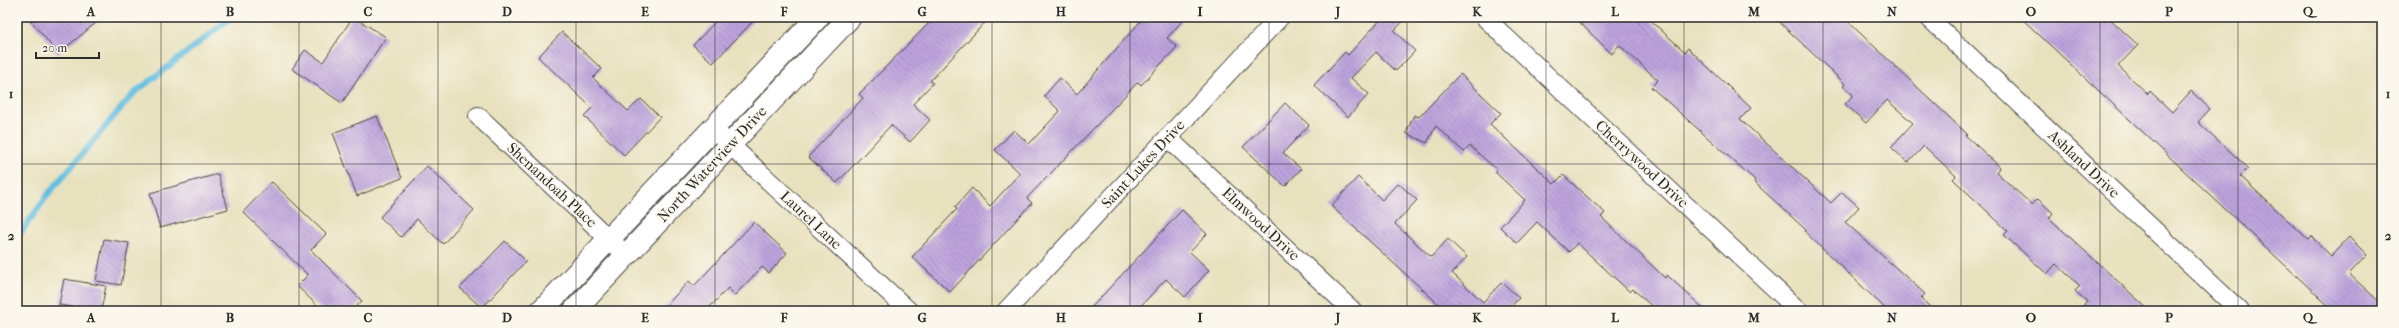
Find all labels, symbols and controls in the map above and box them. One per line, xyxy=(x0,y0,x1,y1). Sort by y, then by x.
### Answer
text: A xyxy=(86,4,96,19)
text: B xyxy=(226,4,235,19)
text: C xyxy=(364,4,373,19)
text: D xyxy=(502,4,512,19)
text: E xyxy=(641,4,649,19)
text: F xyxy=(780,4,788,19)
text: G xyxy=(917,4,927,19)
text: H xyxy=(1056,4,1067,19)
text: I xyxy=(1197,4,1203,19)
text: J xyxy=(1334,4,1341,20)
text: K xyxy=(1472,4,1483,19)
text: L xyxy=(1611,4,1620,19)
text: M xyxy=(1747,4,1760,19)
text: N xyxy=(1887,4,1897,19)
text: O xyxy=(2026,4,2036,19)
text: P xyxy=(2165,4,2173,19)
text: Q xyxy=(2303,4,2318,19)
scale bar xyxy=(36,34,99,60)
text: 20 m xyxy=(42,41,67,55)
text: 1 xyxy=(9,86,14,101)
text: 1 xyxy=(2386,86,2391,101)
street label: North Waterview Drive xyxy=(654,102,771,226)
street label: Saint Lukes Drive xyxy=(1098,116,1189,212)
street label: Cherrywood Drive xyxy=(1592,116,1693,212)
street label: Ashland Drive xyxy=(2044,126,2124,202)
street label: Shenandoah Place xyxy=(503,139,601,232)
street label: Elmwood Drive xyxy=(1218,183,1304,265)
street label: Laurel Lane xyxy=(776,187,846,253)
text: 2 xyxy=(8,228,15,243)
text: 2 xyxy=(2385,228,2392,243)
text: A xyxy=(86,310,96,325)
text: B xyxy=(226,310,235,325)
text: C xyxy=(364,310,373,325)
text: D xyxy=(502,310,512,325)
text: E xyxy=(641,310,649,325)
text: F xyxy=(780,310,788,325)
text: G xyxy=(917,310,927,325)
text: H xyxy=(1056,310,1067,325)
text: I xyxy=(1197,310,1203,325)
text: J xyxy=(1334,310,1341,326)
text: K xyxy=(1472,310,1483,325)
text: L xyxy=(1611,310,1620,325)
text: M xyxy=(1747,310,1760,325)
text: N xyxy=(1887,310,1897,325)
text: O xyxy=(2026,310,2036,325)
text: P xyxy=(2165,310,2173,325)
text: Q xyxy=(2303,310,2318,325)

